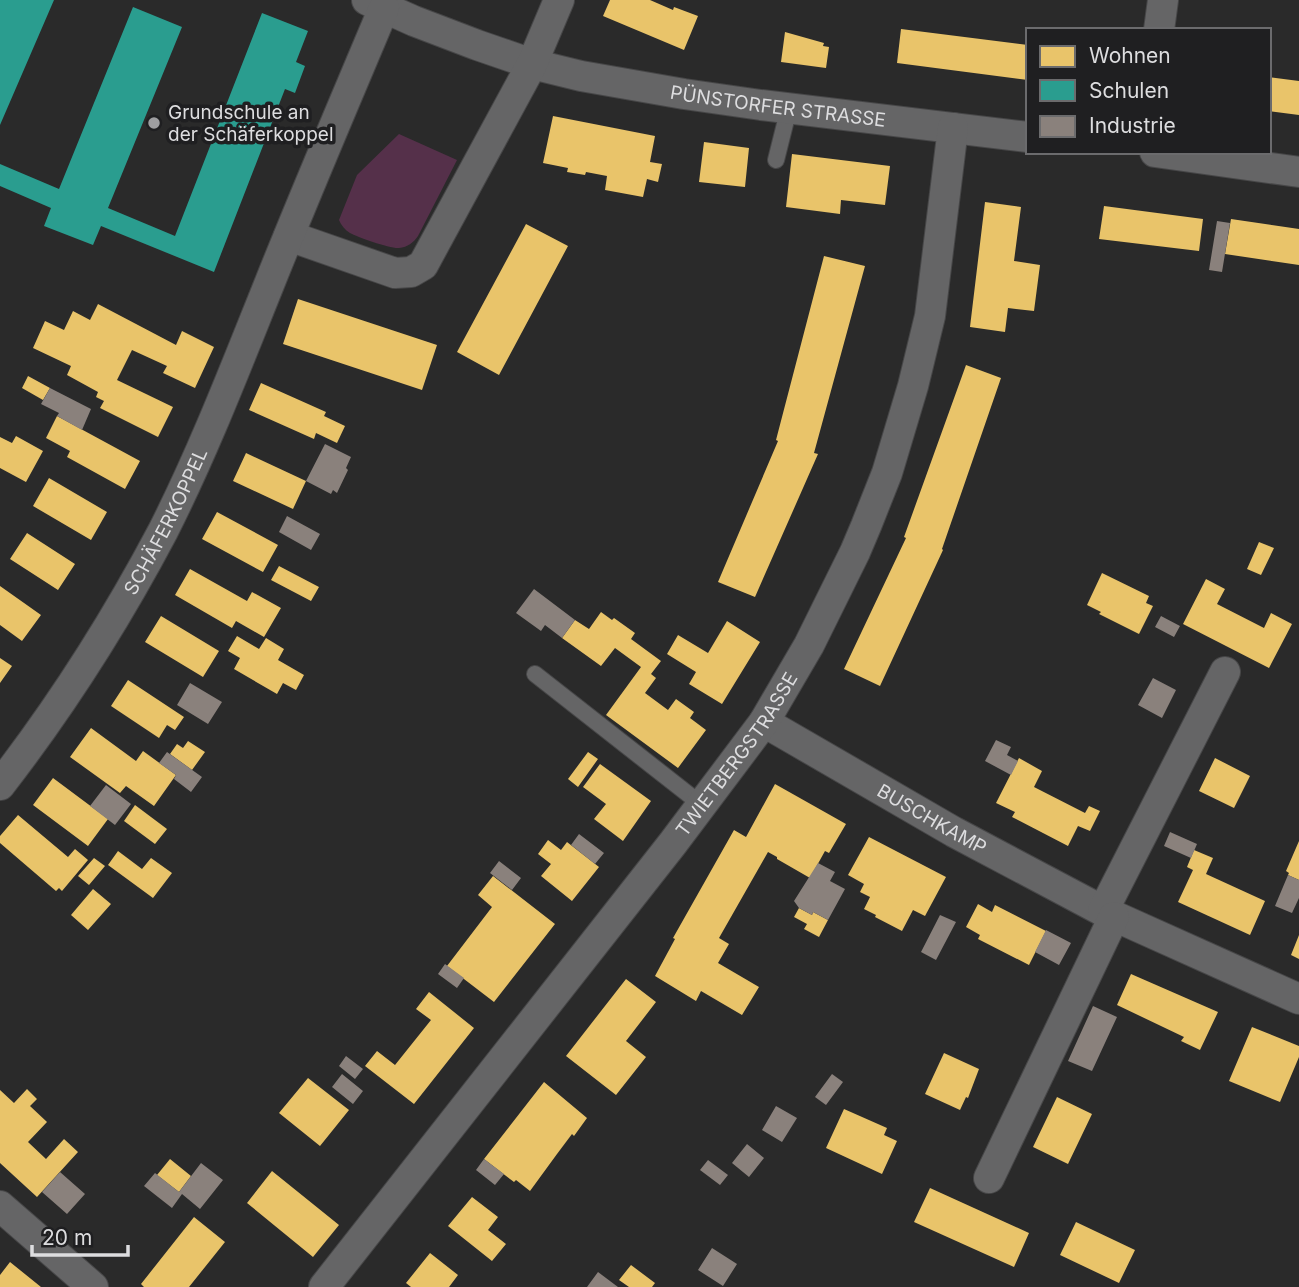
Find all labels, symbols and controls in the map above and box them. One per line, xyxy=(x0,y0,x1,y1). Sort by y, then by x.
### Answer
legend xyxy=(1026,28,1271,154)
text: Wohnen xyxy=(1089,43,1171,68)
text: Schulen xyxy=(1089,78,1169,103)
street label: PÜNSTORFER STRASSE xyxy=(668,81,887,132)
place label: Grundschule an der Schäferkoppel xyxy=(168,101,334,146)
text: Industrie xyxy=(1089,113,1176,138)
marker: Grundschule an der Schäferkoppel xyxy=(146,115,162,131)
street label: SCHÄFERKOPPEL xyxy=(119,445,212,599)
street label: TWIETBERGSTRASSE xyxy=(671,668,802,841)
street label: BUSCHKAMP xyxy=(873,779,990,859)
scale bar xyxy=(32,1214,128,1258)
text: 20 m xyxy=(42,1225,92,1250)

